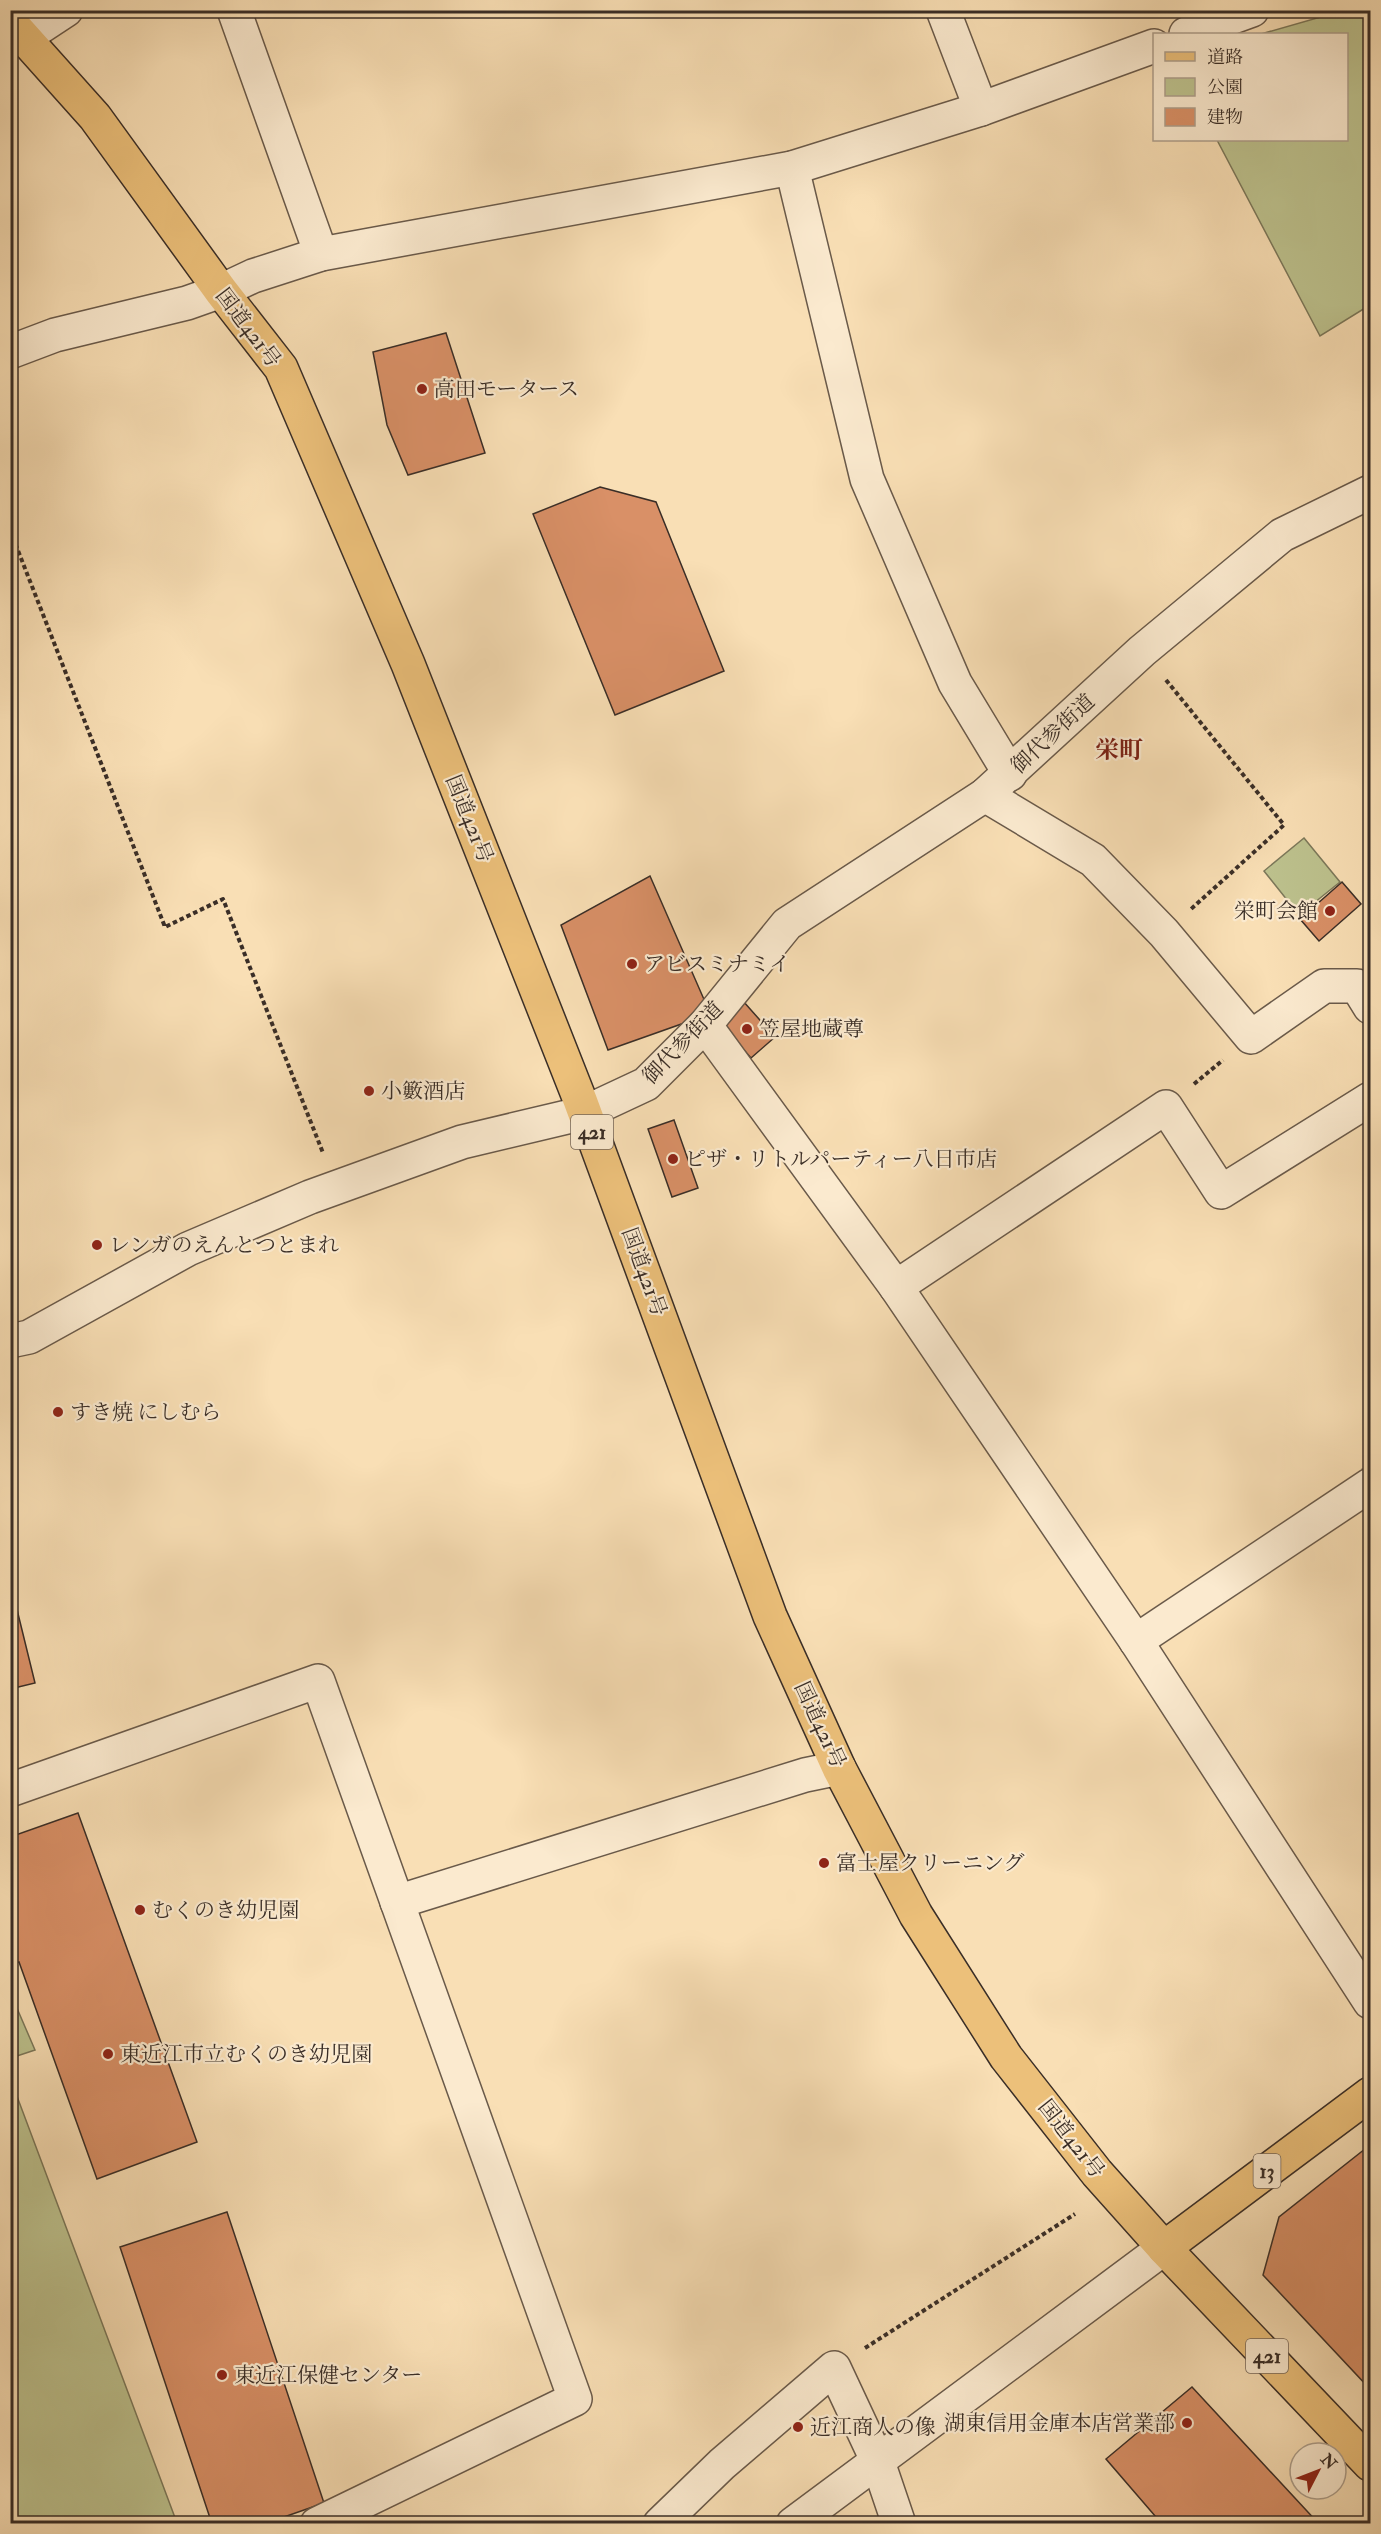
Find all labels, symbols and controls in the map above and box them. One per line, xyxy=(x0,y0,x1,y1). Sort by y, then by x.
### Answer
legend xyxy=(1153,33,1348,141)
text: 道路 xyxy=(1207,46,1243,69)
text: 公園 xyxy=(1207,76,1243,99)
text: 建物 xyxy=(1207,106,1243,129)
street label: 国道421号 xyxy=(209,283,287,373)
place label: 高田モータース xyxy=(434,376,579,403)
marker: 高田モータース xyxy=(415,382,429,396)
street label: 御代参街道 xyxy=(1005,688,1101,780)
district label: 栄町 xyxy=(1095,735,1143,766)
street label: 国道421号 xyxy=(439,771,499,867)
place label: 栄町会館 xyxy=(1234,898,1318,925)
marker: 栄町会館 xyxy=(1323,904,1337,918)
place label: アビスミナミイ xyxy=(644,951,790,978)
marker: アビスミナミイ xyxy=(625,957,639,971)
street label: 御代参街道 xyxy=(637,996,729,1090)
place label: 笠屋地蔵尊 xyxy=(759,1016,864,1043)
marker: 笠屋地蔵尊 xyxy=(740,1022,754,1036)
place label: 小籔酒店 xyxy=(381,1078,465,1105)
marker: 小籔酒店 xyxy=(362,1084,376,1098)
road number: 421 xyxy=(571,1115,613,1149)
place label: ピザ・リトルパーティー八日市店 xyxy=(685,1146,997,1173)
marker: ピザ・リトルパーティー八日市店 xyxy=(666,1152,680,1166)
street label: 国道421号 xyxy=(616,1224,672,1320)
place label: レンガのえんとつとまれ xyxy=(109,1232,339,1259)
marker: レンガのえんとつとまれ xyxy=(90,1238,104,1252)
place label: すき焼 にしむら xyxy=(70,1399,221,1426)
marker: すき焼 にしむら xyxy=(51,1405,65,1419)
street label: 国道421号 xyxy=(788,1677,852,1773)
place label: 富士屋クリーニング xyxy=(836,1850,1025,1877)
marker: 富士屋クリーニング xyxy=(817,1856,831,1870)
place label: むくのき幼児園 xyxy=(152,1897,299,1924)
marker: むくのき幼児園 xyxy=(133,1903,147,1917)
place label: 東近江市立むくのき幼児園 xyxy=(120,2041,372,2068)
marker: 東近江市立むくのき幼児園 xyxy=(101,2047,115,2061)
street label: 国道421号 xyxy=(1032,2094,1110,2184)
road number: 13 xyxy=(1254,2154,1280,2188)
road number: 421 xyxy=(1246,2339,1288,2373)
place label: 東近江保健センター xyxy=(234,2362,422,2389)
marker: 東近江保健センター xyxy=(215,2368,229,2382)
place label: 湖東信用金庫本店営業部 xyxy=(944,2410,1175,2437)
place label: 近江商人の像 xyxy=(810,2414,936,2441)
marker: 湖東信用金庫本店営業部 xyxy=(1180,2416,1194,2430)
marker: 近江商人の像 xyxy=(791,2420,805,2434)
north arrow xyxy=(1288,2441,1348,2501)
text: N xyxy=(1316,2449,1341,2474)

